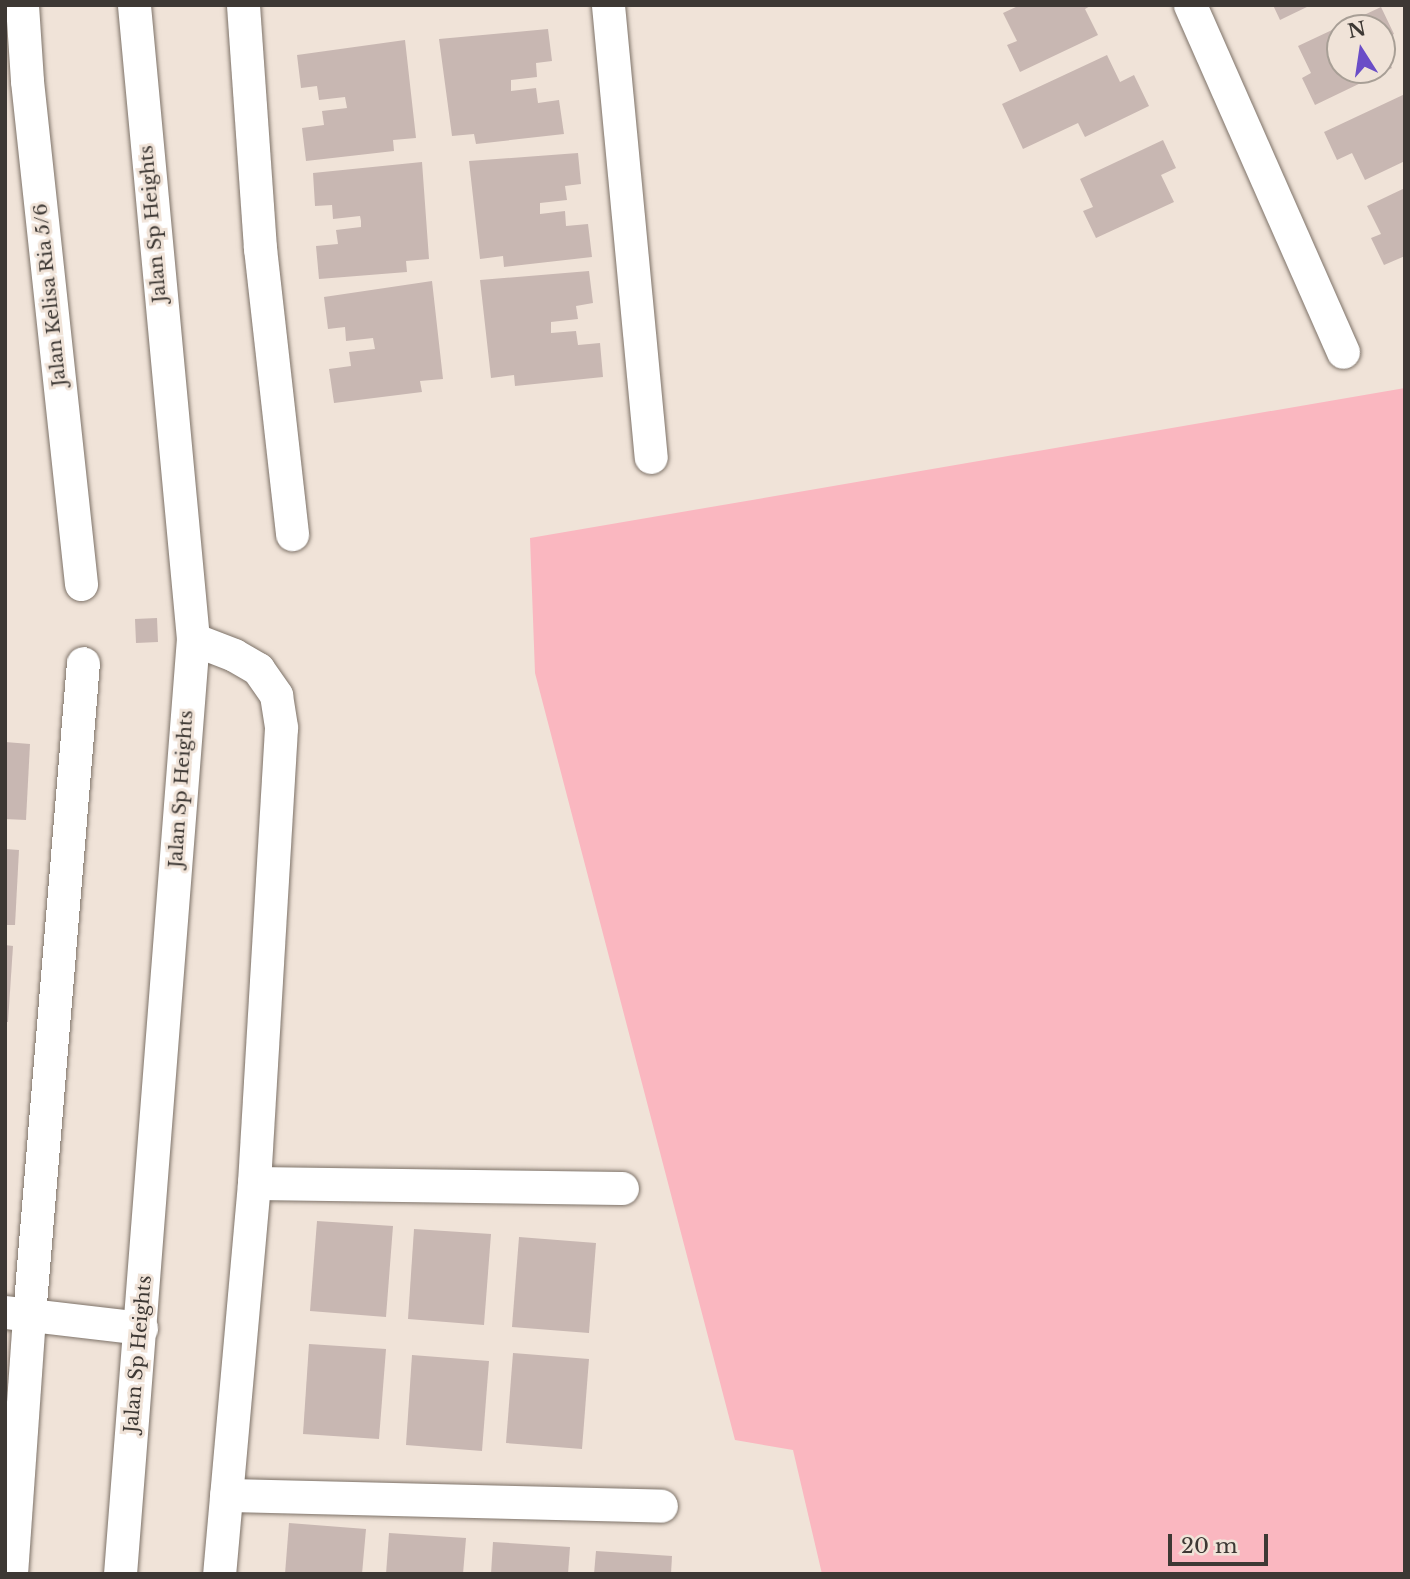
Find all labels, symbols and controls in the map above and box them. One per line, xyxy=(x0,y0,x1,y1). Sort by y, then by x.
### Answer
north arrow xyxy=(1326,14,1396,84)
text: N xyxy=(1346,17,1368,43)
street label: Jalan Sp Heights xyxy=(135,144,171,304)
street label: Jalan Kelisa Ria 5/6 xyxy=(29,202,71,388)
street label: Jalan Sp Heights xyxy=(164,709,198,869)
street label: Jalan Sp Heights xyxy=(120,1274,156,1434)
scale bar xyxy=(1172,1520,1272,1564)
text: 20 m xyxy=(1181,1533,1238,1559)

